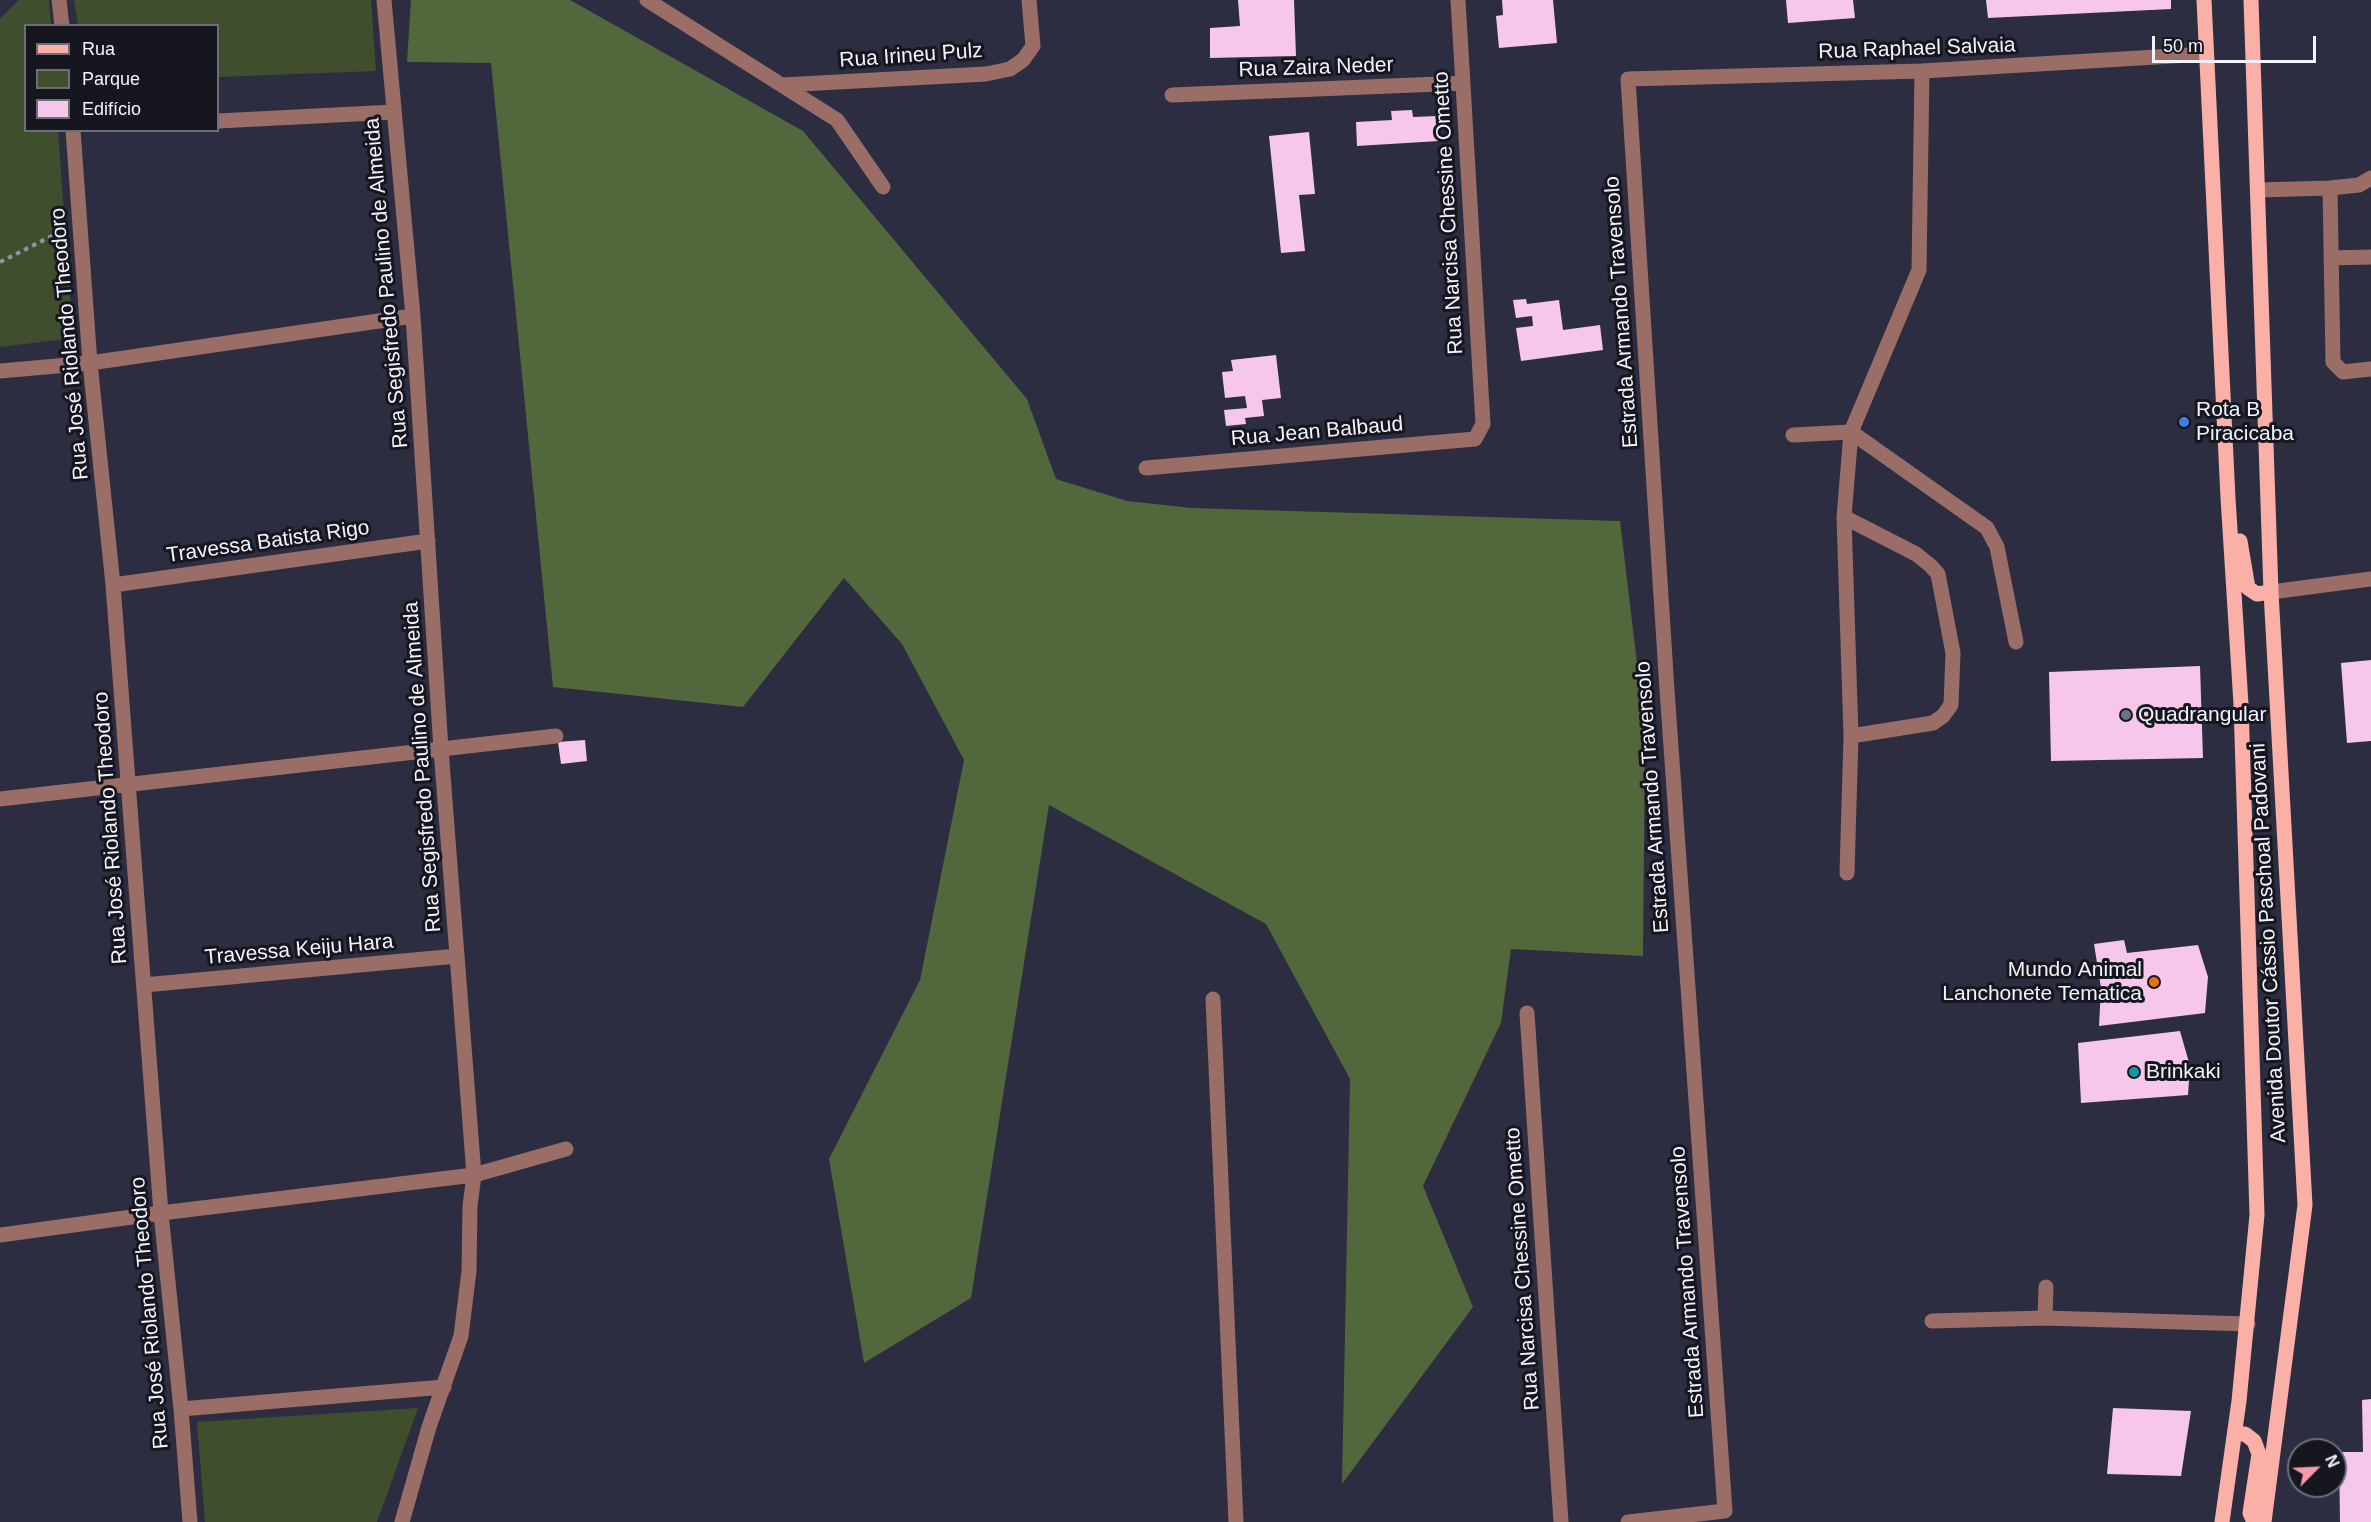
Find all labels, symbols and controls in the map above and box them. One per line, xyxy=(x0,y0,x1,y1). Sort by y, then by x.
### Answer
legend xyxy=(24,24,219,132)
scale bar xyxy=(2155,24,2318,62)
street label: Rua Raphael Salvaia xyxy=(1818,33,2016,65)
text: 50 m xyxy=(2163,36,2203,56)
street label: Rua Irineu Pulz xyxy=(839,38,983,74)
text: Rua xyxy=(82,39,115,59)
street label: Rua Zaira Neder xyxy=(1238,53,1394,83)
text: Parque xyxy=(82,69,140,89)
street label: Rua Narcisa Chessine Ometto xyxy=(1429,71,1469,355)
text: Edifício xyxy=(82,99,141,119)
street label: Rua Segisfredo Paulino de Almeida xyxy=(360,117,414,449)
street label: Estrada Armando Travensolo xyxy=(1600,175,1644,449)
street label: Rua José Riolando Theodoro xyxy=(46,207,94,481)
place label: Rota B Piracicaba xyxy=(2196,397,2294,447)
street label: Rua Jean Balbaud xyxy=(1230,412,1404,452)
marker: Rota B Piracicaba xyxy=(2177,415,2191,429)
street label: Travessa Batista Rigo xyxy=(165,515,371,569)
street label: Rua Segisfredo Paulino de Almeida xyxy=(399,601,447,933)
street label: Estrada Armando Travensolo xyxy=(1631,660,1675,934)
street label: Rua José Riolando Theodoro xyxy=(89,691,133,965)
place label: Quadrangular xyxy=(2138,702,2266,728)
marker: Quadrangular xyxy=(2119,708,2133,722)
street label: Avenida Doutor Cássio Paschoal Padovani xyxy=(2246,743,2292,1143)
street label: Travessa Keiju Hara xyxy=(204,929,394,971)
place label: Mundo Animal Lanchonete Tematica xyxy=(1942,957,2142,1007)
marker: Mundo Animal Lanchonete Tematica xyxy=(2147,975,2161,989)
place label: Brinkaki xyxy=(2146,1059,2221,1085)
marker: Brinkaki xyxy=(2127,1065,2141,1079)
street label: Rua Narcisa Chessine Ometto xyxy=(1501,1127,1545,1411)
street label: Estrada Armando Travensolo xyxy=(1666,1145,1710,1419)
street label: Rua José Riolando Theodoro xyxy=(126,1176,174,1450)
north arrow xyxy=(2287,1438,2347,1498)
text: N xyxy=(2322,1453,2342,1470)

